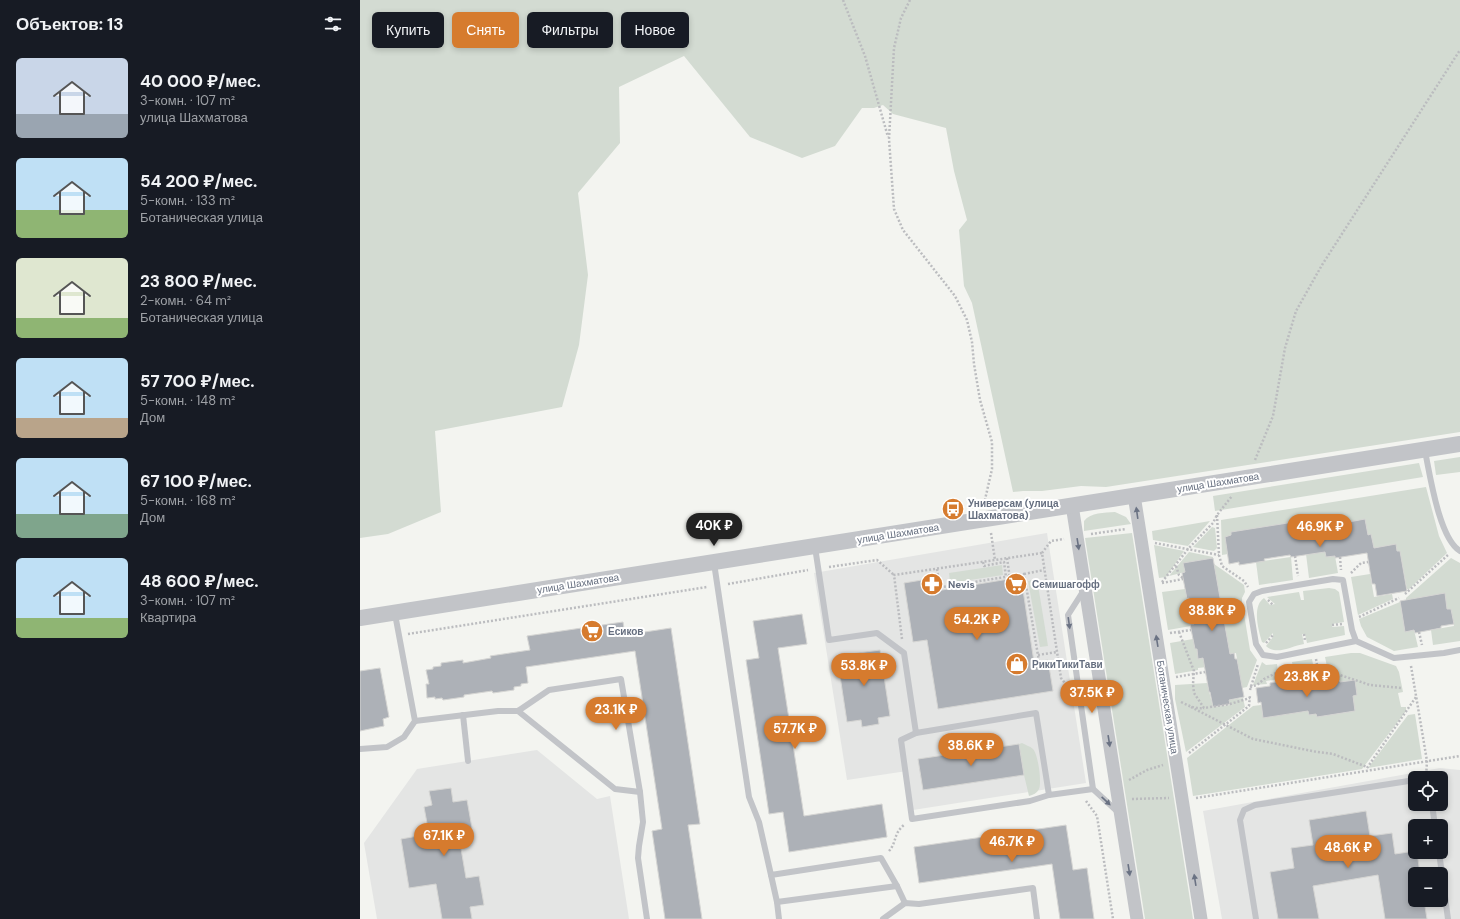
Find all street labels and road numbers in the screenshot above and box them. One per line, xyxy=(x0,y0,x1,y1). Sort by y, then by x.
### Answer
street label: улица Шахматова xyxy=(1176,470,1260,495)
street label: улица Шахматова xyxy=(856,521,940,546)
street label: улица Шахматова xyxy=(536,571,620,596)
street label: Ботаническая улица xyxy=(1154,659,1181,755)

